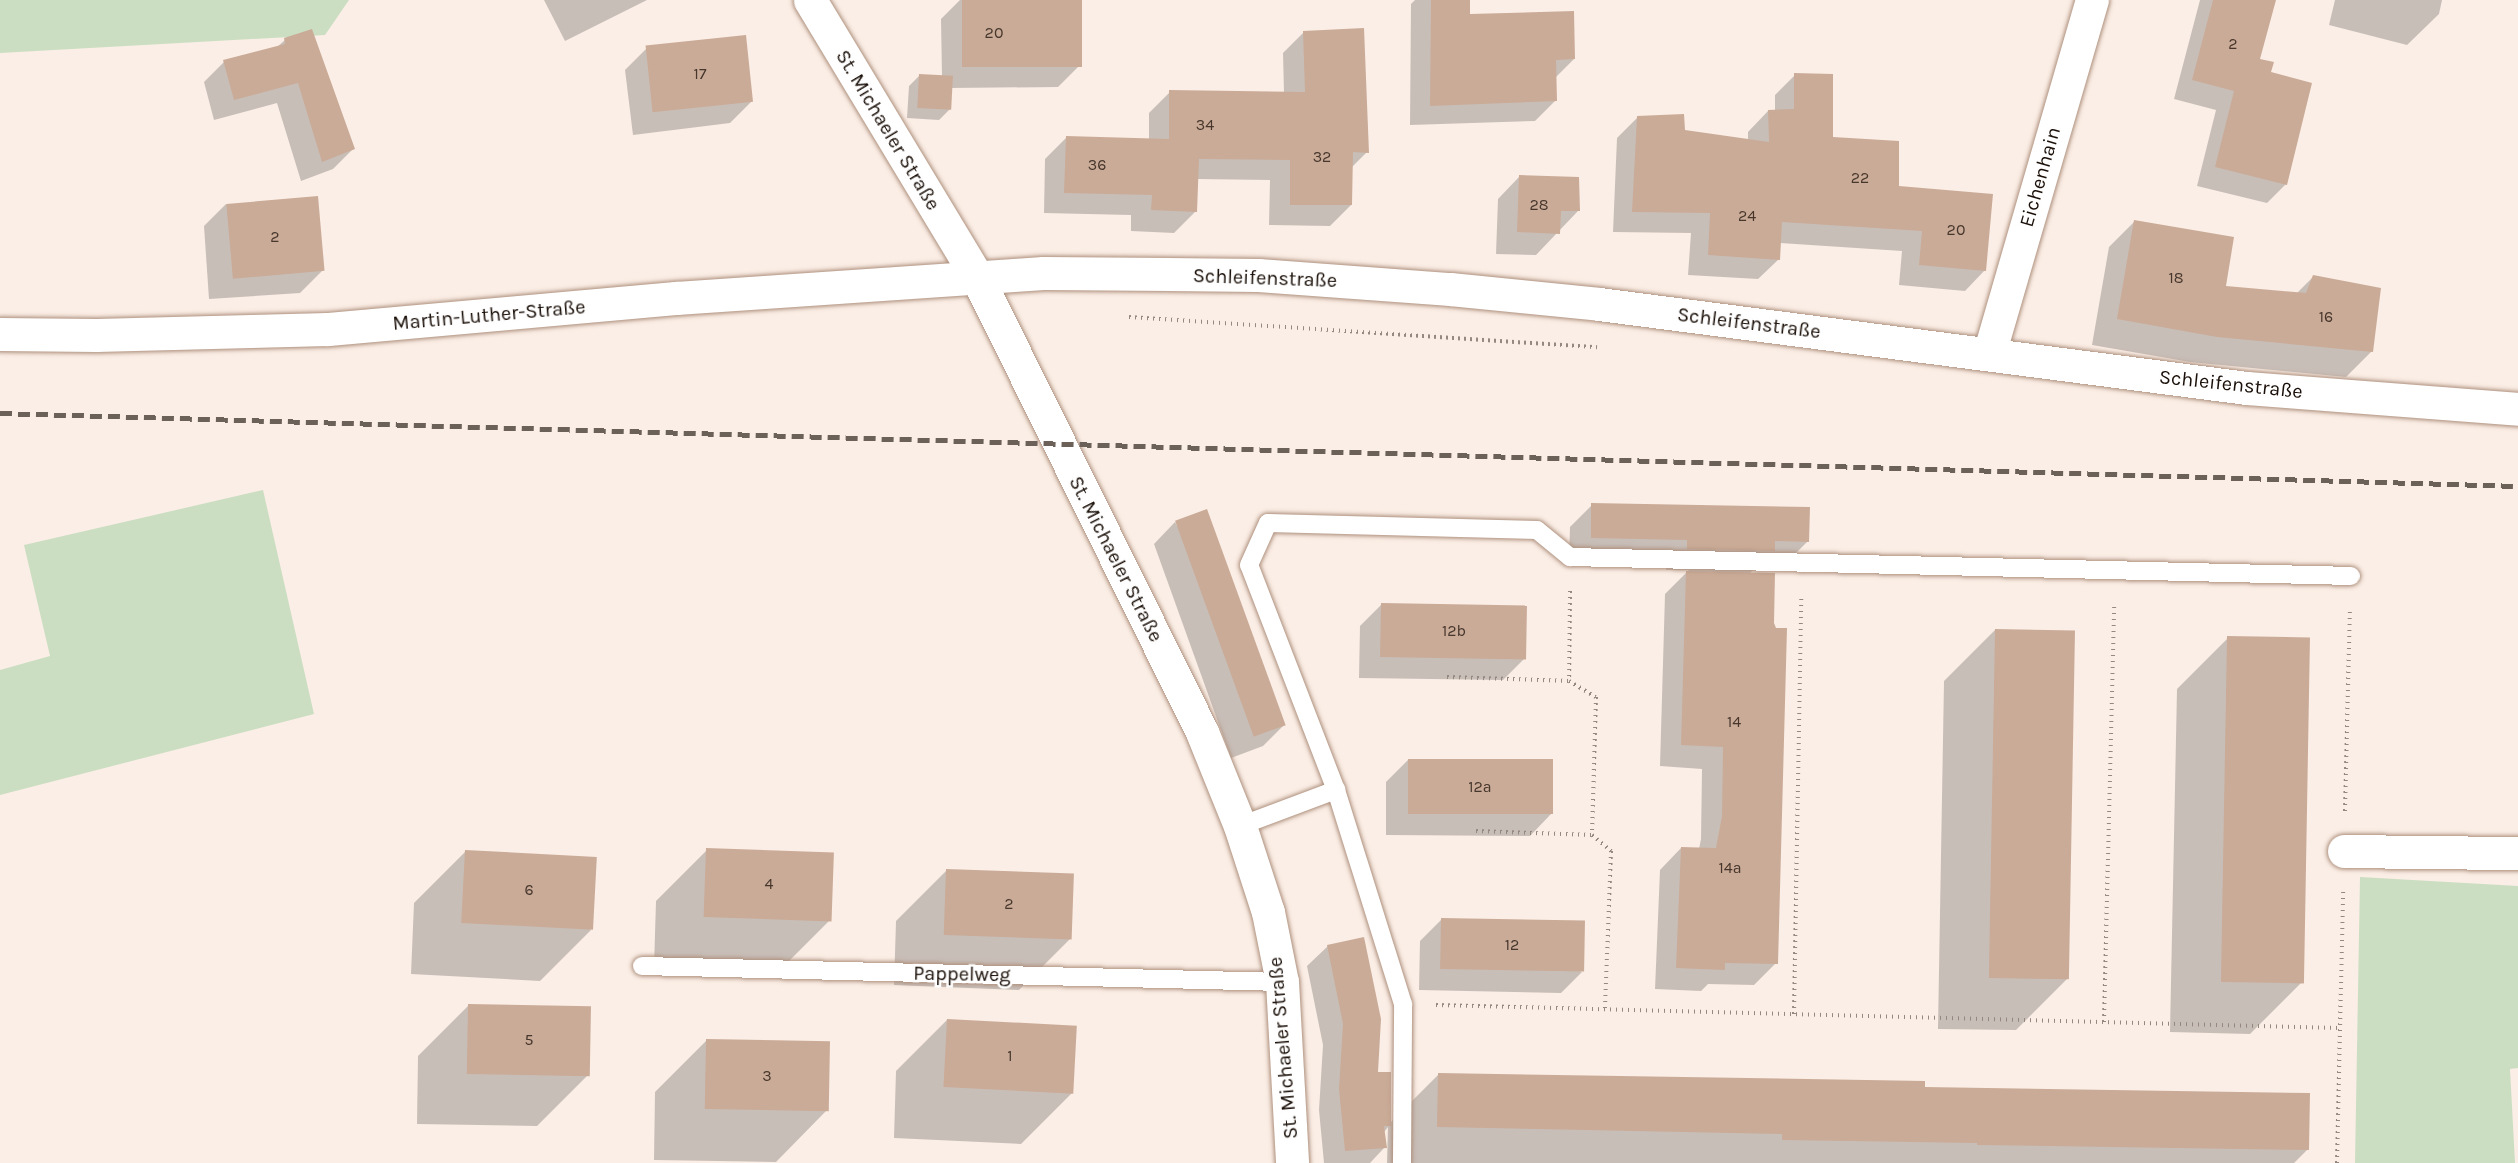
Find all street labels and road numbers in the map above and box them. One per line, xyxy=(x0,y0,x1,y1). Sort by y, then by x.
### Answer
street label: St. Michaeler Straße xyxy=(831,46,945,214)
street label: Eichenhain xyxy=(2014,124,2066,230)
street label: Schleifenstraße xyxy=(1192,263,1338,293)
street label: Martin-Luther-Straße xyxy=(392,295,586,335)
street label: Schleifenstraße xyxy=(1676,302,1822,344)
street label: Schleifenstraße xyxy=(2158,365,2304,403)
street label: St. Michaeler Straße xyxy=(1064,472,1168,646)
street label: St. Michaeler Straße xyxy=(1263,956,1303,1140)
street label: Pappelweg xyxy=(913,961,1011,987)

